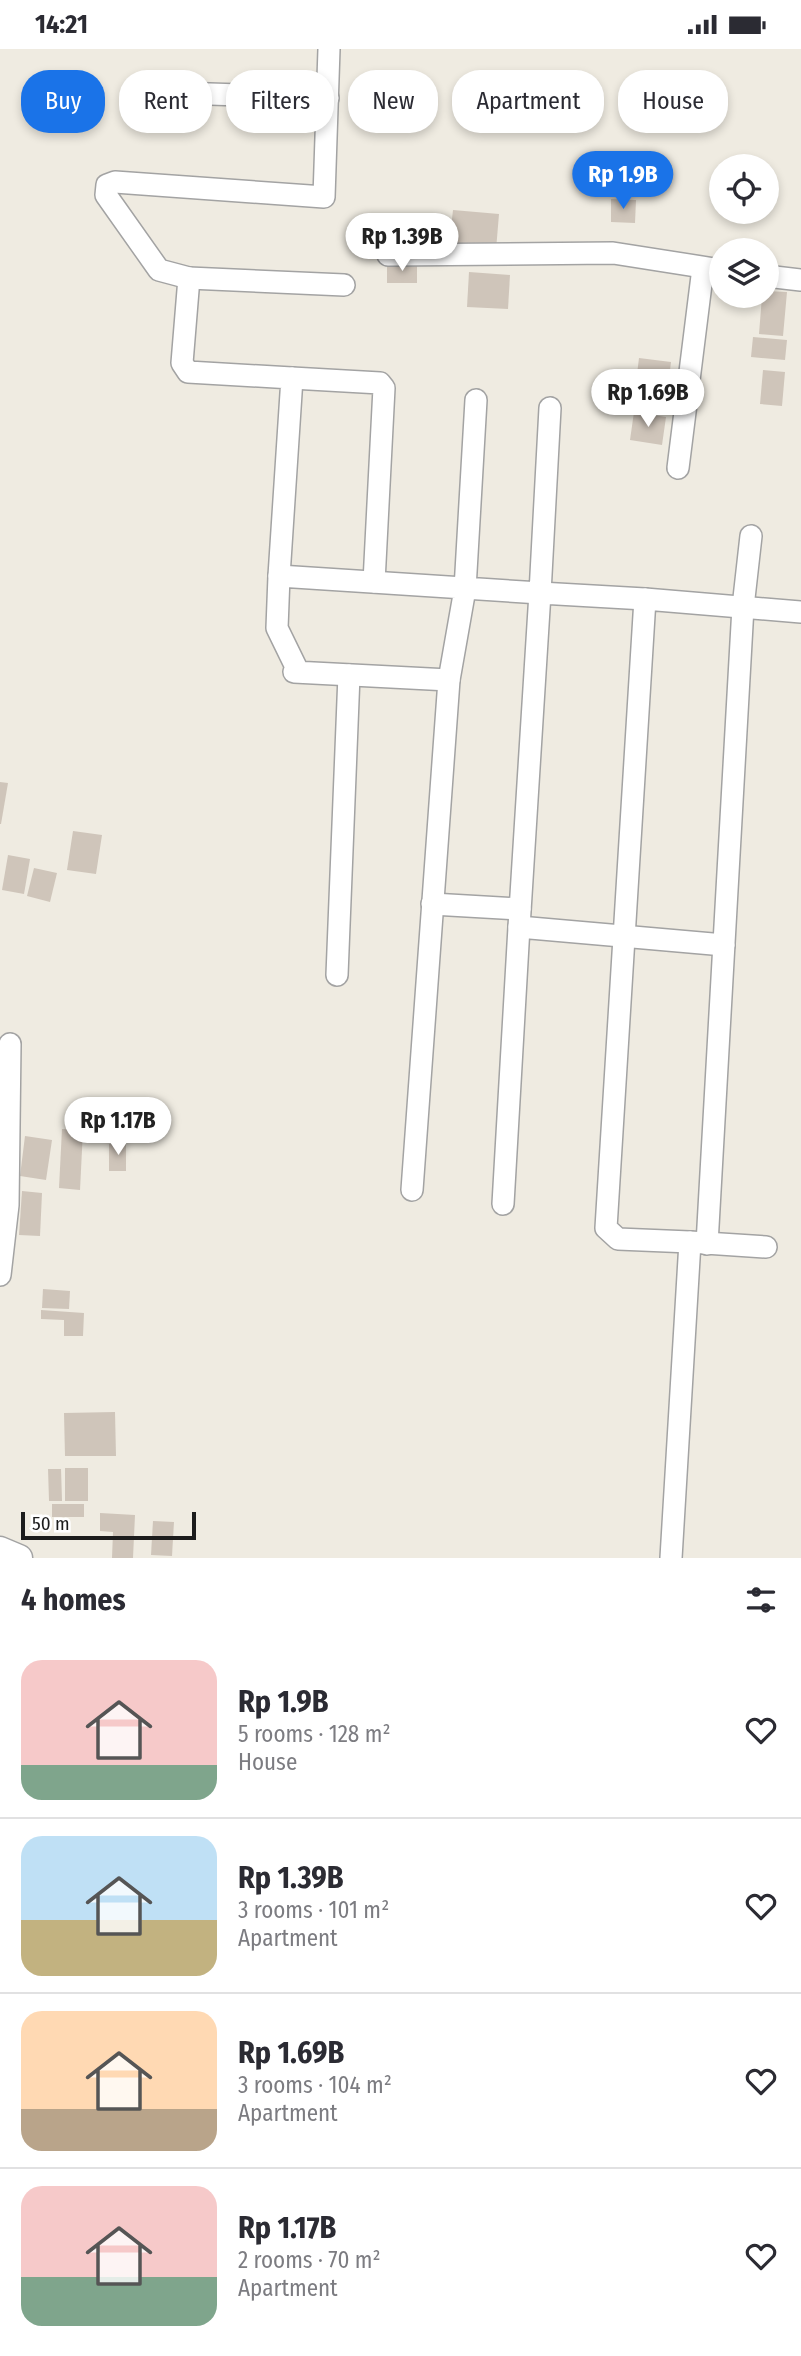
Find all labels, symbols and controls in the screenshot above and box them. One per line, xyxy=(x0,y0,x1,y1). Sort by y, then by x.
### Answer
text: 14:21 xyxy=(35,9,88,40)
chip: Buy xyxy=(21,70,105,133)
chip: Rent xyxy=(119,70,212,133)
chip: Filters xyxy=(226,70,334,133)
chip: New xyxy=(348,70,438,133)
chip: Apartment xyxy=(452,70,604,133)
chip: House xyxy=(618,70,728,133)
pin: Rp 1.9B xyxy=(558,151,688,211)
map controls xyxy=(709,154,779,308)
button: locate xyxy=(709,154,779,224)
text: Rp 1.9B xyxy=(588,160,658,188)
pin: Rp 1.39B xyxy=(330,213,474,273)
text: Rp 1.39B xyxy=(362,222,442,250)
button: layers xyxy=(709,238,779,308)
pin: Rp 1.69B xyxy=(576,369,720,429)
text: Rp 1.69B xyxy=(607,378,689,406)
pin: Rp 1.17B xyxy=(46,1097,190,1157)
text: Rp 1.17B xyxy=(80,1106,156,1134)
scale bar xyxy=(21,1509,196,1541)
text: 50 m xyxy=(32,1512,70,1535)
icon: filters xyxy=(742,1581,780,1619)
text: 4 homes xyxy=(21,1582,126,1618)
text: Rp 1.9B xyxy=(238,1684,329,1720)
icon: home xyxy=(77,1688,161,1772)
icon: heart xyxy=(742,1711,780,1749)
text: 5 rooms · 128 m² xyxy=(238,1720,391,1748)
text: House xyxy=(238,1748,297,1776)
text: Rp 1.39B xyxy=(238,1860,344,1896)
icon: home xyxy=(77,1864,161,1948)
icon: heart xyxy=(742,1887,780,1925)
text: 3 rooms · 101 m² xyxy=(238,1896,389,1924)
text: Apartment xyxy=(238,1924,338,1952)
text: Rp 1.69B xyxy=(238,2035,344,2071)
icon: home xyxy=(77,2039,161,2123)
icon: heart xyxy=(742,2062,780,2100)
text: 3 rooms · 104 m² xyxy=(238,2071,392,2099)
text: Apartment xyxy=(238,2099,338,2127)
text: Rp 1.17B xyxy=(238,2210,336,2246)
icon: home xyxy=(77,2214,161,2298)
icon: heart xyxy=(742,2237,780,2275)
text: 2 rooms · 70 m² xyxy=(238,2246,381,2274)
text: Apartment xyxy=(238,2274,338,2302)

